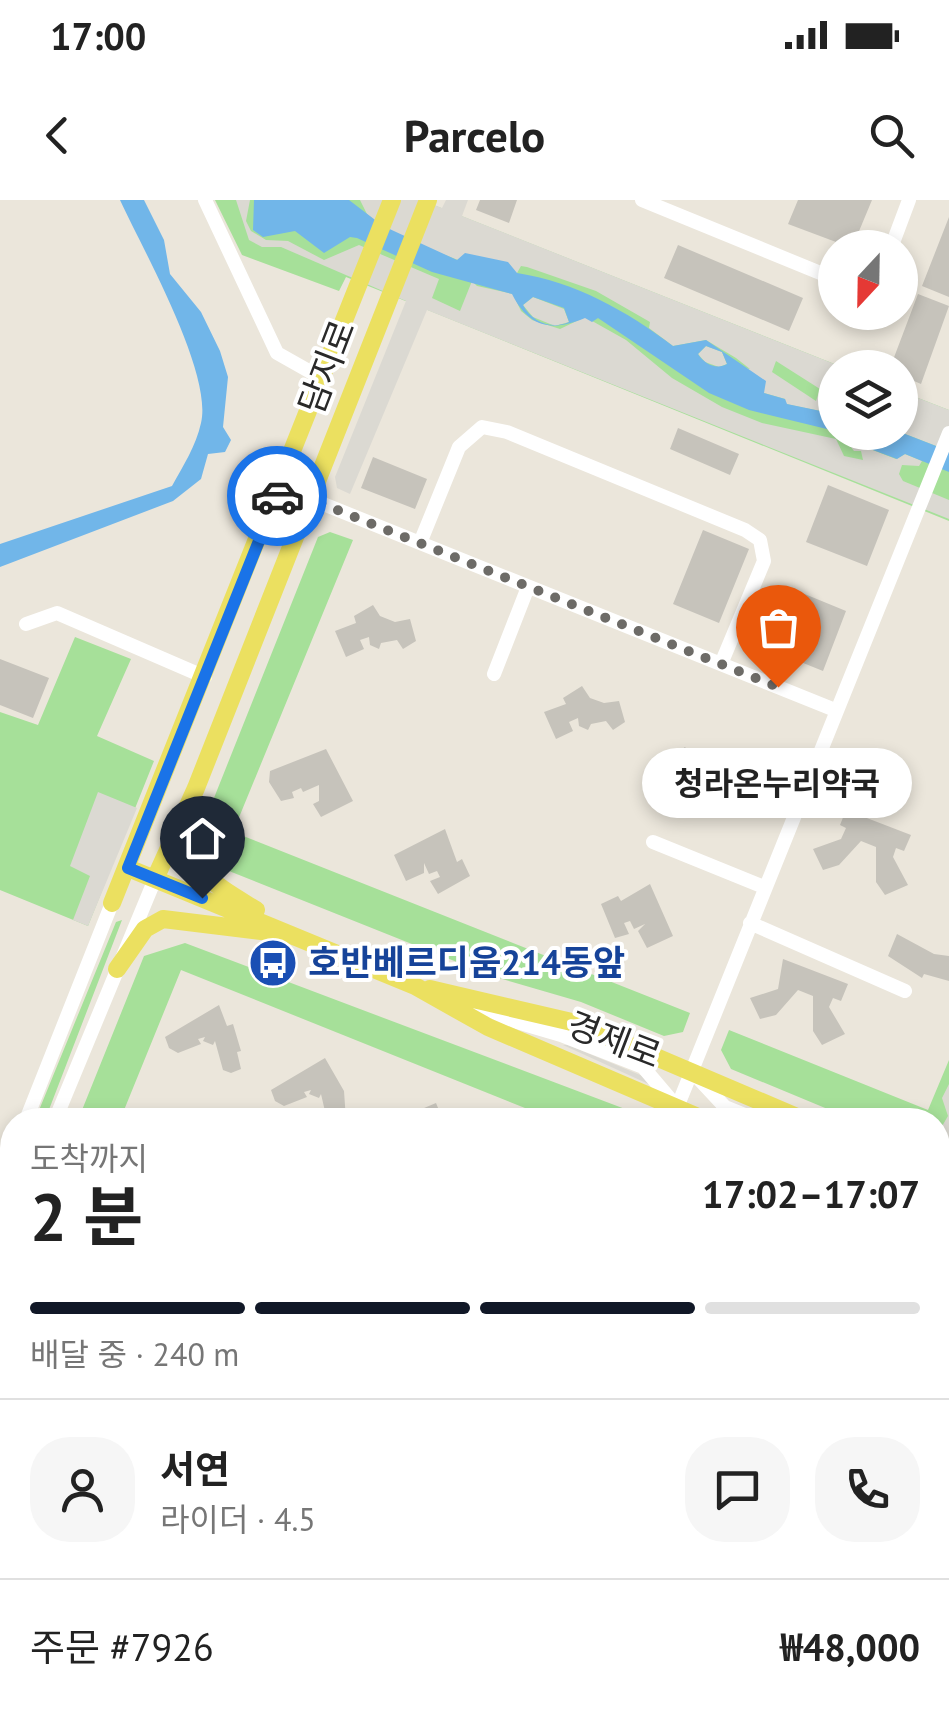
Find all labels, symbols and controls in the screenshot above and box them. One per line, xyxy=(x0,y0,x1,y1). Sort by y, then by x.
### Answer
text: 17:00 xyxy=(50,11,146,60)
text: Parcelo xyxy=(404,106,545,164)
icon: back xyxy=(30,108,85,163)
icon: search xyxy=(864,108,919,163)
north arrow xyxy=(818,230,918,330)
map controls xyxy=(818,230,918,450)
street label: 담지로 xyxy=(287,313,365,420)
button: layers xyxy=(818,350,918,450)
courier xyxy=(227,446,327,546)
icon: car xyxy=(250,469,305,524)
pin xyxy=(736,585,821,688)
icon: bag xyxy=(751,600,806,655)
callout: 청라온누리약국 xyxy=(643,747,913,817)
text: 청라온누리약국 xyxy=(674,762,880,804)
pin xyxy=(160,796,245,899)
icon: home xyxy=(175,811,230,866)
bus stop icon: 호반베르디움214동앞 xyxy=(247,937,299,989)
place label: 호반베르디움214동앞 xyxy=(308,939,625,985)
street label: 경제로 xyxy=(561,1000,668,1078)
text: 도착까지 xyxy=(30,1137,148,1179)
text: 17:02–17:07 xyxy=(702,1169,920,1218)
text: 2 분 xyxy=(30,1174,143,1258)
text: 배달 중 · 240 m xyxy=(30,1333,239,1375)
button: person xyxy=(30,1437,135,1542)
button: chat xyxy=(685,1437,790,1542)
button: phone xyxy=(815,1437,920,1542)
text: 서연 xyxy=(160,1444,230,1493)
text: 라이더 · 4.5 xyxy=(160,1498,316,1540)
text: 주문 #7926 xyxy=(30,1622,214,1671)
text: ₩48,000 xyxy=(780,1622,920,1671)

